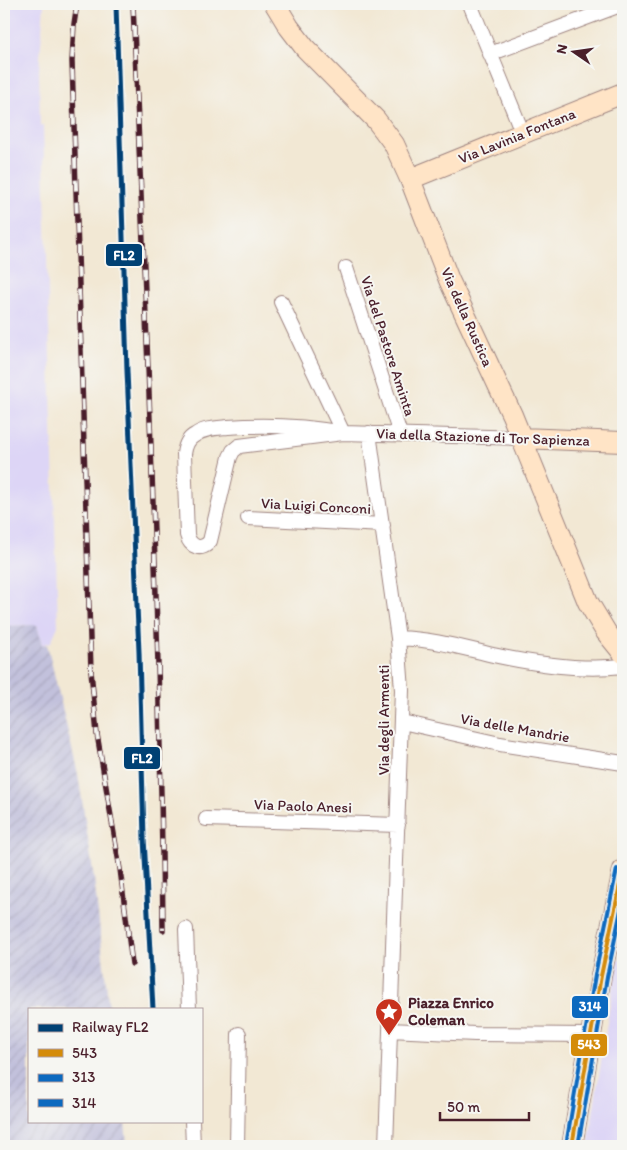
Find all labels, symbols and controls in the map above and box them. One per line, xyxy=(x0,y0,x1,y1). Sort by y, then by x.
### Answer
north arrow xyxy=(550,28,600,78)
text: N xyxy=(552,43,571,56)
street label: Via Lavinia Fontana xyxy=(456,104,578,168)
line badge: FL2 xyxy=(105,243,143,267)
text: FL2 xyxy=(113,247,135,264)
street label: Via della Rustica xyxy=(437,265,497,370)
street label: Via del Pastore Aminta xyxy=(357,274,419,419)
street label: Via della Stazione di Tor Sapienza xyxy=(376,424,591,450)
street label: Via Luigi Conconi xyxy=(260,494,372,518)
street label: Via degli Armenti xyxy=(375,665,393,775)
street label: Via delle Mandrie xyxy=(459,710,571,746)
line badge: FL2 xyxy=(123,746,161,770)
text: FL2 xyxy=(131,750,153,767)
street label: Via Paolo Anesi xyxy=(254,795,352,817)
place label: Piazza Enrico Coleman xyxy=(408,994,494,1029)
line badge: 314 xyxy=(571,995,609,1019)
place icon: Piazza Enrico Coleman xyxy=(374,997,404,1036)
text: 314 xyxy=(579,998,602,1015)
legend xyxy=(28,1008,202,1122)
text: Railway FL2 xyxy=(72,1018,149,1036)
line badge: 543 xyxy=(570,1033,608,1057)
text: 543 xyxy=(577,1036,601,1053)
text: 543 xyxy=(72,1044,97,1062)
text: 313 xyxy=(72,1068,95,1086)
scale bar xyxy=(440,1090,528,1122)
text: 314 xyxy=(72,1094,96,1112)
text: 50 m xyxy=(447,1098,480,1116)

